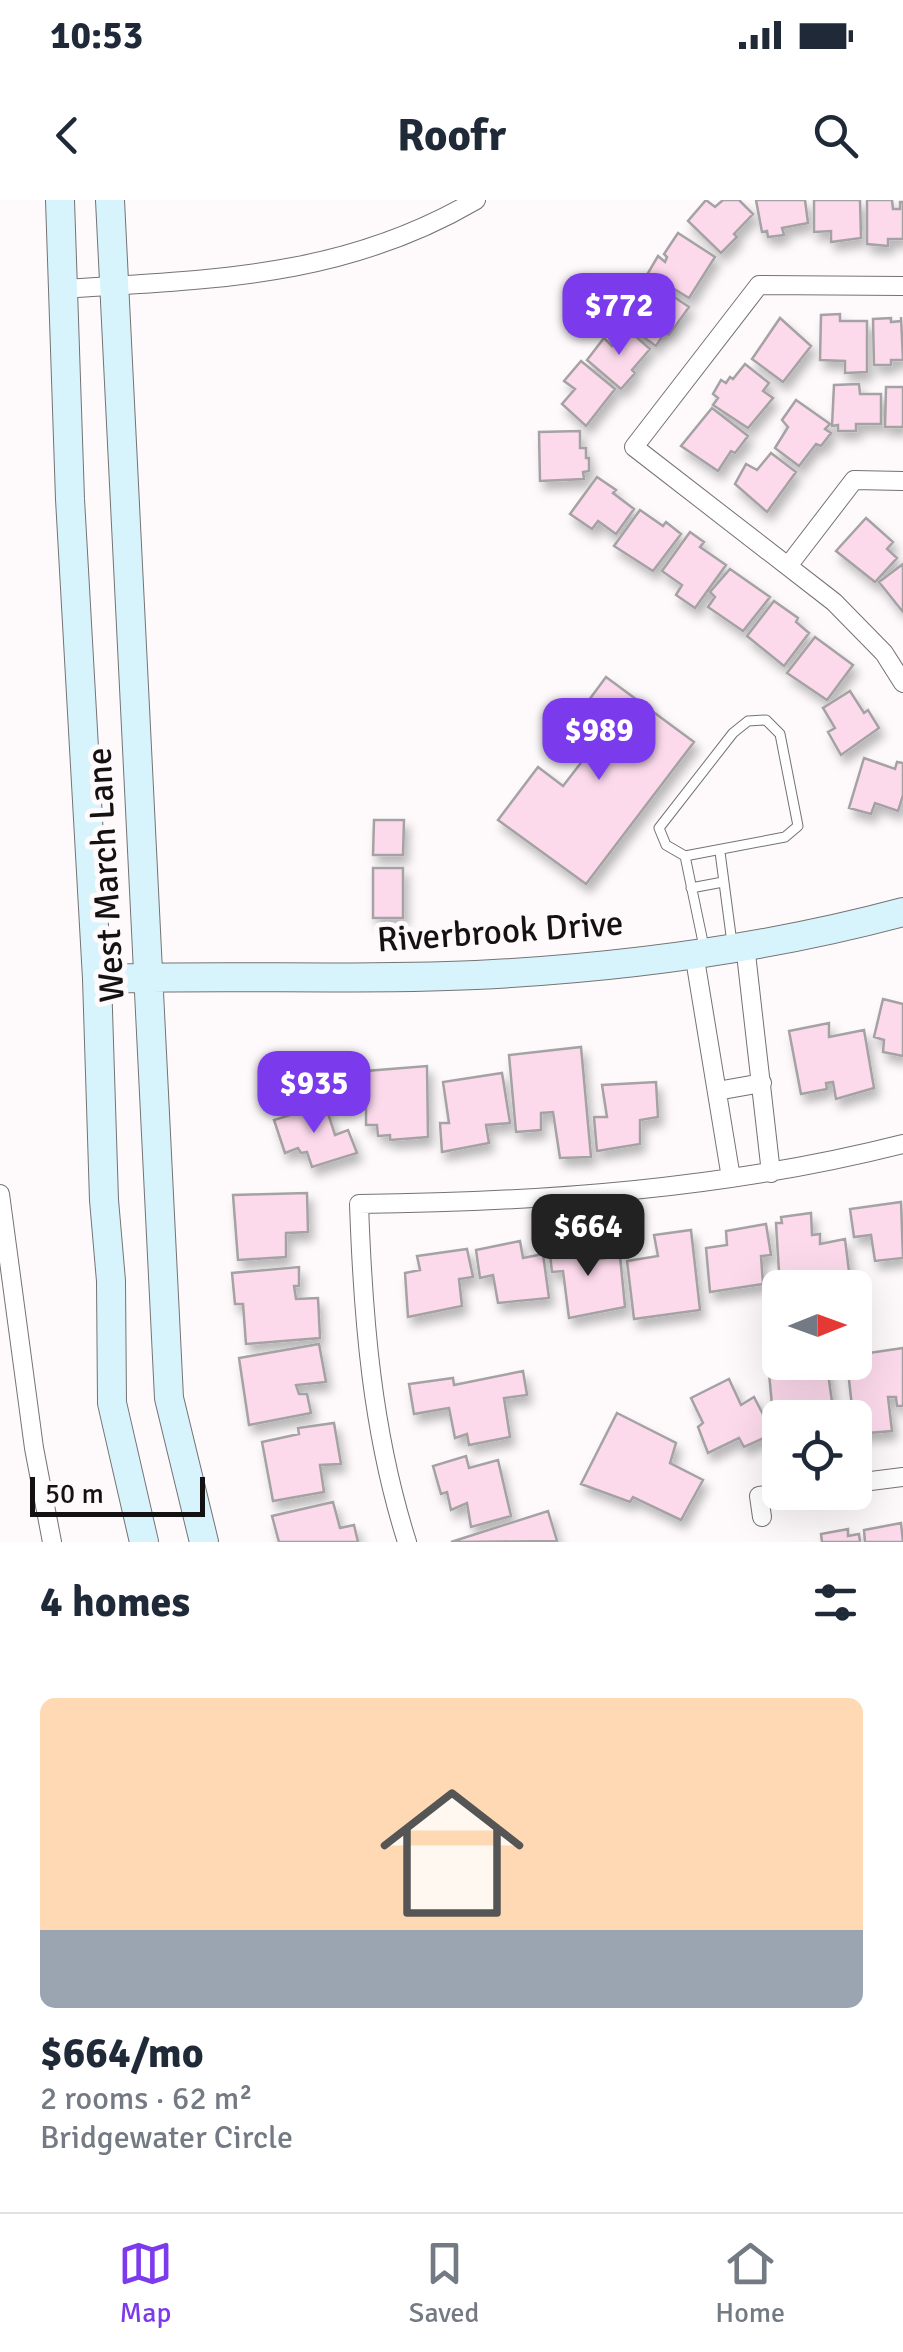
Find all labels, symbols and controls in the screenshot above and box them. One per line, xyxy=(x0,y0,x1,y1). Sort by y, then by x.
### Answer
text: 10:53 xyxy=(50,12,143,59)
icon: back xyxy=(40,108,95,163)
text: Roofr xyxy=(397,108,506,163)
icon: search xyxy=(808,108,863,163)
pin: $772 xyxy=(560,273,678,358)
text: $772 xyxy=(584,286,654,325)
pin: $989 xyxy=(540,698,658,783)
text: $989 xyxy=(564,711,634,750)
street label: West March Lane xyxy=(77,747,134,1003)
street label: Riverbrook Drive xyxy=(376,901,625,962)
pin: $935 xyxy=(255,1051,373,1136)
text: $935 xyxy=(279,1064,349,1103)
pin: $664 xyxy=(529,1194,647,1279)
text: $664 xyxy=(553,1207,623,1246)
north arrow xyxy=(762,1270,872,1380)
map controls xyxy=(762,1270,872,1510)
button: locate xyxy=(762,1400,872,1510)
scale bar xyxy=(30,1472,205,1516)
text: 50 m xyxy=(45,1477,104,1511)
icon: filters xyxy=(808,1575,863,1630)
text: 4 homes xyxy=(40,1577,190,1628)
icon: home xyxy=(362,1763,542,1943)
text: $664/mo xyxy=(40,2028,204,2079)
text: 2 rooms · 62 m² xyxy=(40,2079,253,2118)
text: Bridgewater Circle xyxy=(40,2118,293,2157)
tab: Map xyxy=(118,2236,173,2330)
tab: Saved xyxy=(409,2236,479,2330)
tab: Home xyxy=(715,2236,785,2330)

